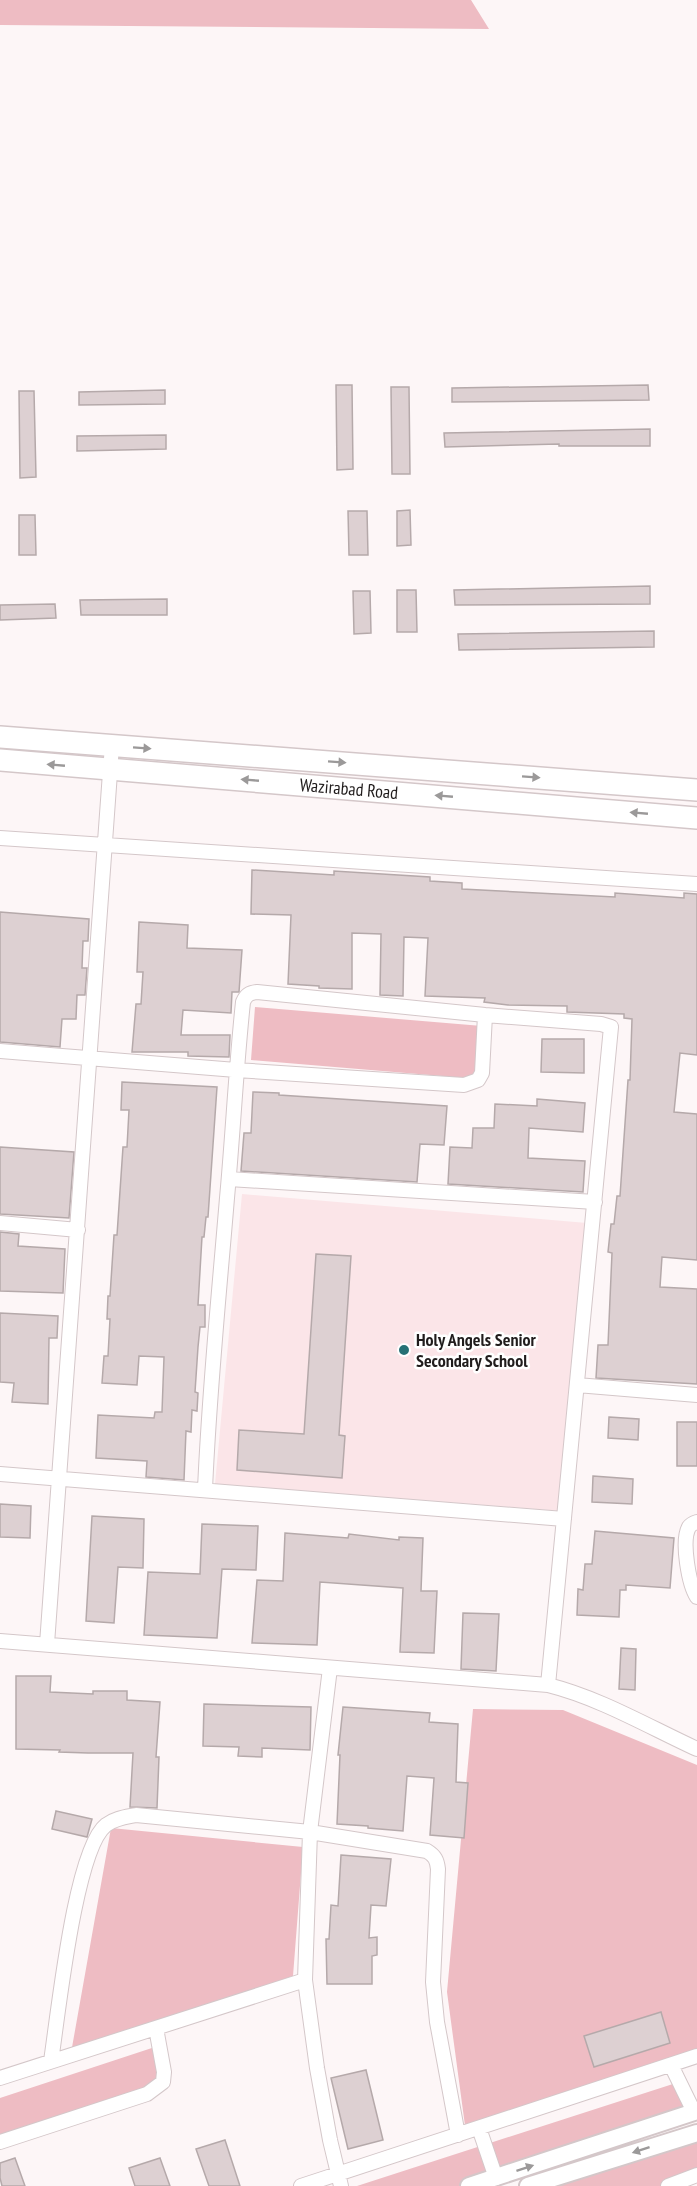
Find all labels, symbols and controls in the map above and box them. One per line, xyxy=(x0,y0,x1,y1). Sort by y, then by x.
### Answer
one-way arrow xyxy=(133,743,152,752)
one-way arrow xyxy=(327,757,346,767)
one-way arrow xyxy=(46,760,65,769)
one-way arrow xyxy=(522,772,541,782)
street label: Wazirabad Road xyxy=(299,773,399,804)
one-way arrow xyxy=(241,775,260,785)
one-way arrow xyxy=(435,791,454,801)
one-way arrow xyxy=(629,808,648,817)
place label: Holy Angels Senior Secondary School xyxy=(416,1328,537,1372)
marker: Holy Angels Senior Secondary School xyxy=(397,1343,411,1357)
one-way arrow xyxy=(632,2146,650,2156)
one-way arrow xyxy=(516,2163,534,2173)

